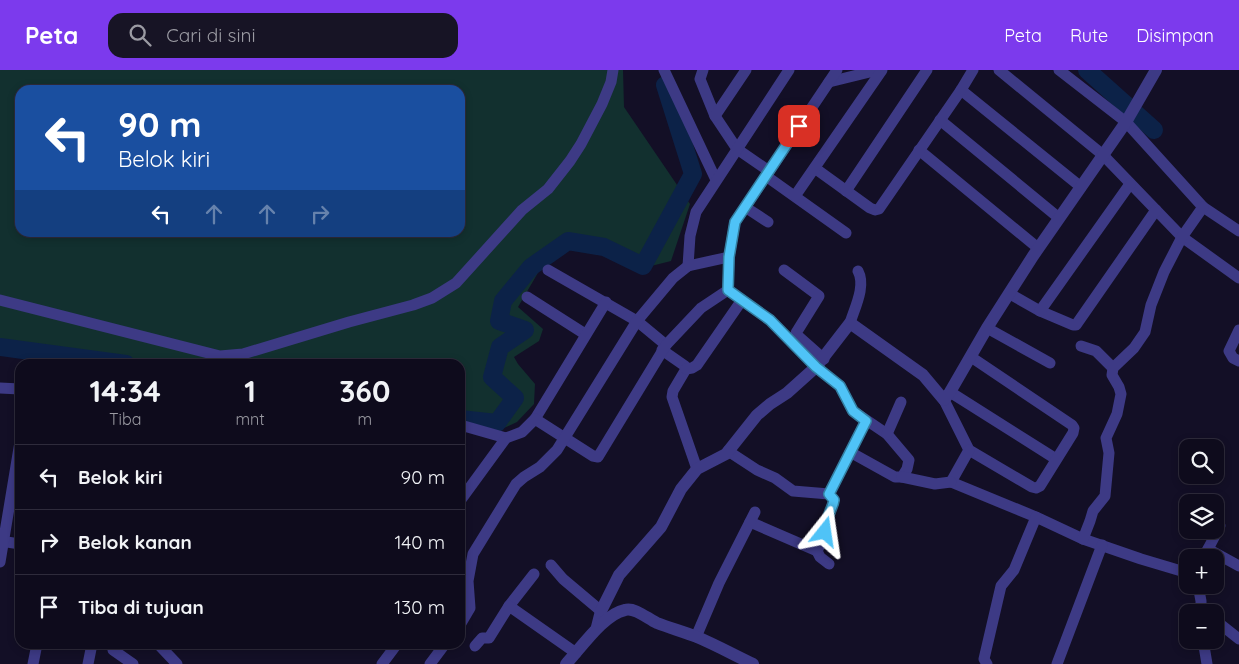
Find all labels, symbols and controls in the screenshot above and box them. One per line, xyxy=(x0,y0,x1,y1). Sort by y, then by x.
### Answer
search box xyxy=(108,13,458,58)
text: Peta xyxy=(25,20,78,50)
icon: search xyxy=(126,21,154,49)
text: Cari di sini xyxy=(166,23,256,47)
text: Peta xyxy=(1004,24,1042,47)
text: Rute xyxy=(1070,24,1108,47)
text: Disimpan xyxy=(1136,24,1214,47)
text: 90 m xyxy=(118,102,201,146)
icon: left xyxy=(35,105,100,170)
pin xyxy=(778,105,820,147)
icon: arrive xyxy=(785,112,813,140)
text: Belok kiri xyxy=(118,145,210,173)
icon: left xyxy=(147,200,175,228)
icon: ahead xyxy=(200,200,228,228)
icon: ahead xyxy=(253,200,281,228)
icon: right xyxy=(306,200,334,228)
text: 14:34 xyxy=(90,372,161,410)
text: 1 xyxy=(244,372,256,410)
text: 360 xyxy=(339,372,390,410)
text: Tiba xyxy=(109,409,141,429)
text: mnt xyxy=(235,409,265,429)
text: m xyxy=(358,409,372,429)
map controls xyxy=(1179,439,1224,649)
button: search xyxy=(1179,439,1224,484)
icon: left xyxy=(35,463,63,491)
text: Belok kiri xyxy=(78,465,163,489)
text: 90 m xyxy=(401,465,445,489)
button: layers xyxy=(1179,494,1224,539)
position arrow xyxy=(798,505,850,557)
icon: right xyxy=(35,528,63,556)
text: Belok kanan xyxy=(78,530,192,554)
text: 140 m xyxy=(394,530,445,554)
button: + xyxy=(1179,549,1224,594)
icon: arrive xyxy=(35,593,63,621)
text: Tiba di tujuan xyxy=(78,595,204,619)
text: 130 m xyxy=(394,595,445,619)
button: − xyxy=(1179,604,1224,649)

